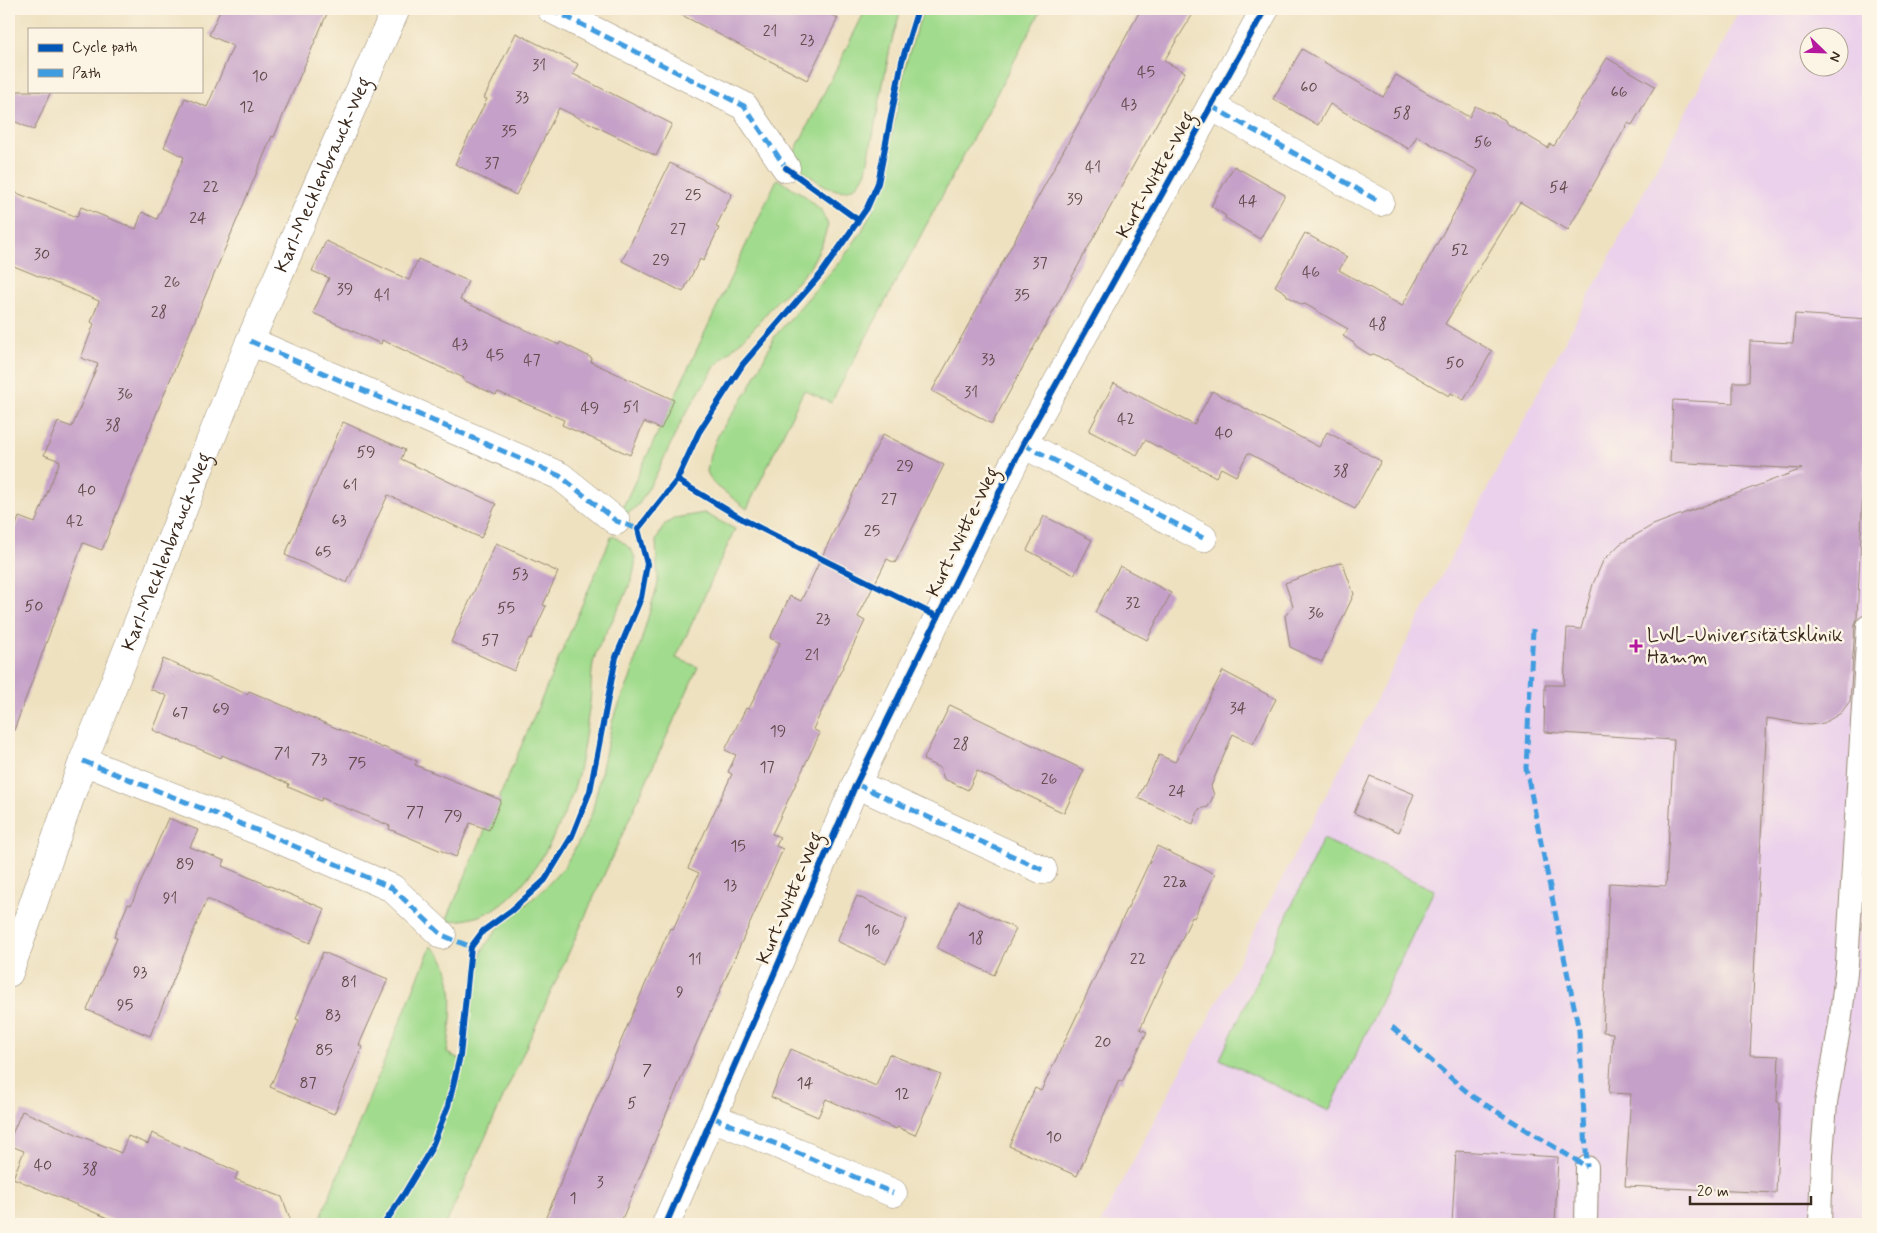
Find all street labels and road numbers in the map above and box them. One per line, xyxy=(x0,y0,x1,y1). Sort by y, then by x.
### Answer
street label: Karl-Mecklenbrauck-Weg xyxy=(269,73,379,276)
street label: Kurt-Witte-Weg xyxy=(1111,107,1204,244)
street label: Karl-Mecklenbrauck-Weg xyxy=(116,449,220,654)
street label: Kurt-Witte-Weg xyxy=(921,463,1008,602)
street label: Kurt-Witte-Weg xyxy=(751,828,832,969)

